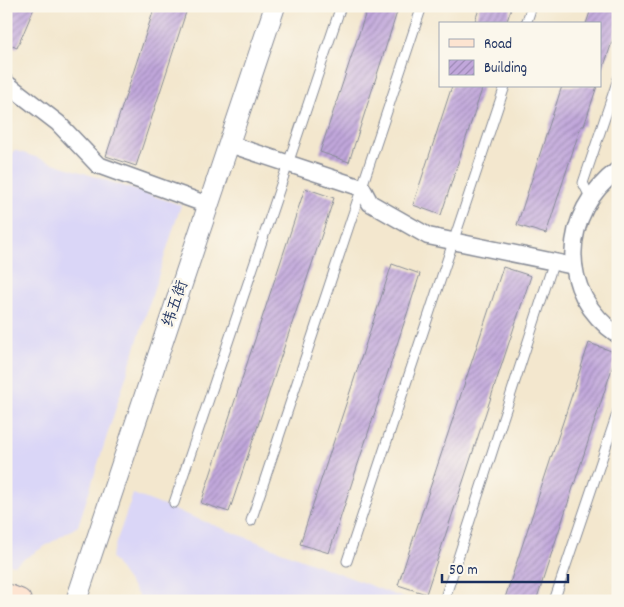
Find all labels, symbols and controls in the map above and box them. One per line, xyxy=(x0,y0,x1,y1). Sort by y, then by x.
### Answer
legend xyxy=(439,22,602,88)
text: Road xyxy=(484,34,512,56)
text: Building xyxy=(484,58,527,80)
street label: 纬五街 xyxy=(157,278,195,330)
scale bar xyxy=(442,552,568,584)
text: 50 m xyxy=(449,560,478,582)

